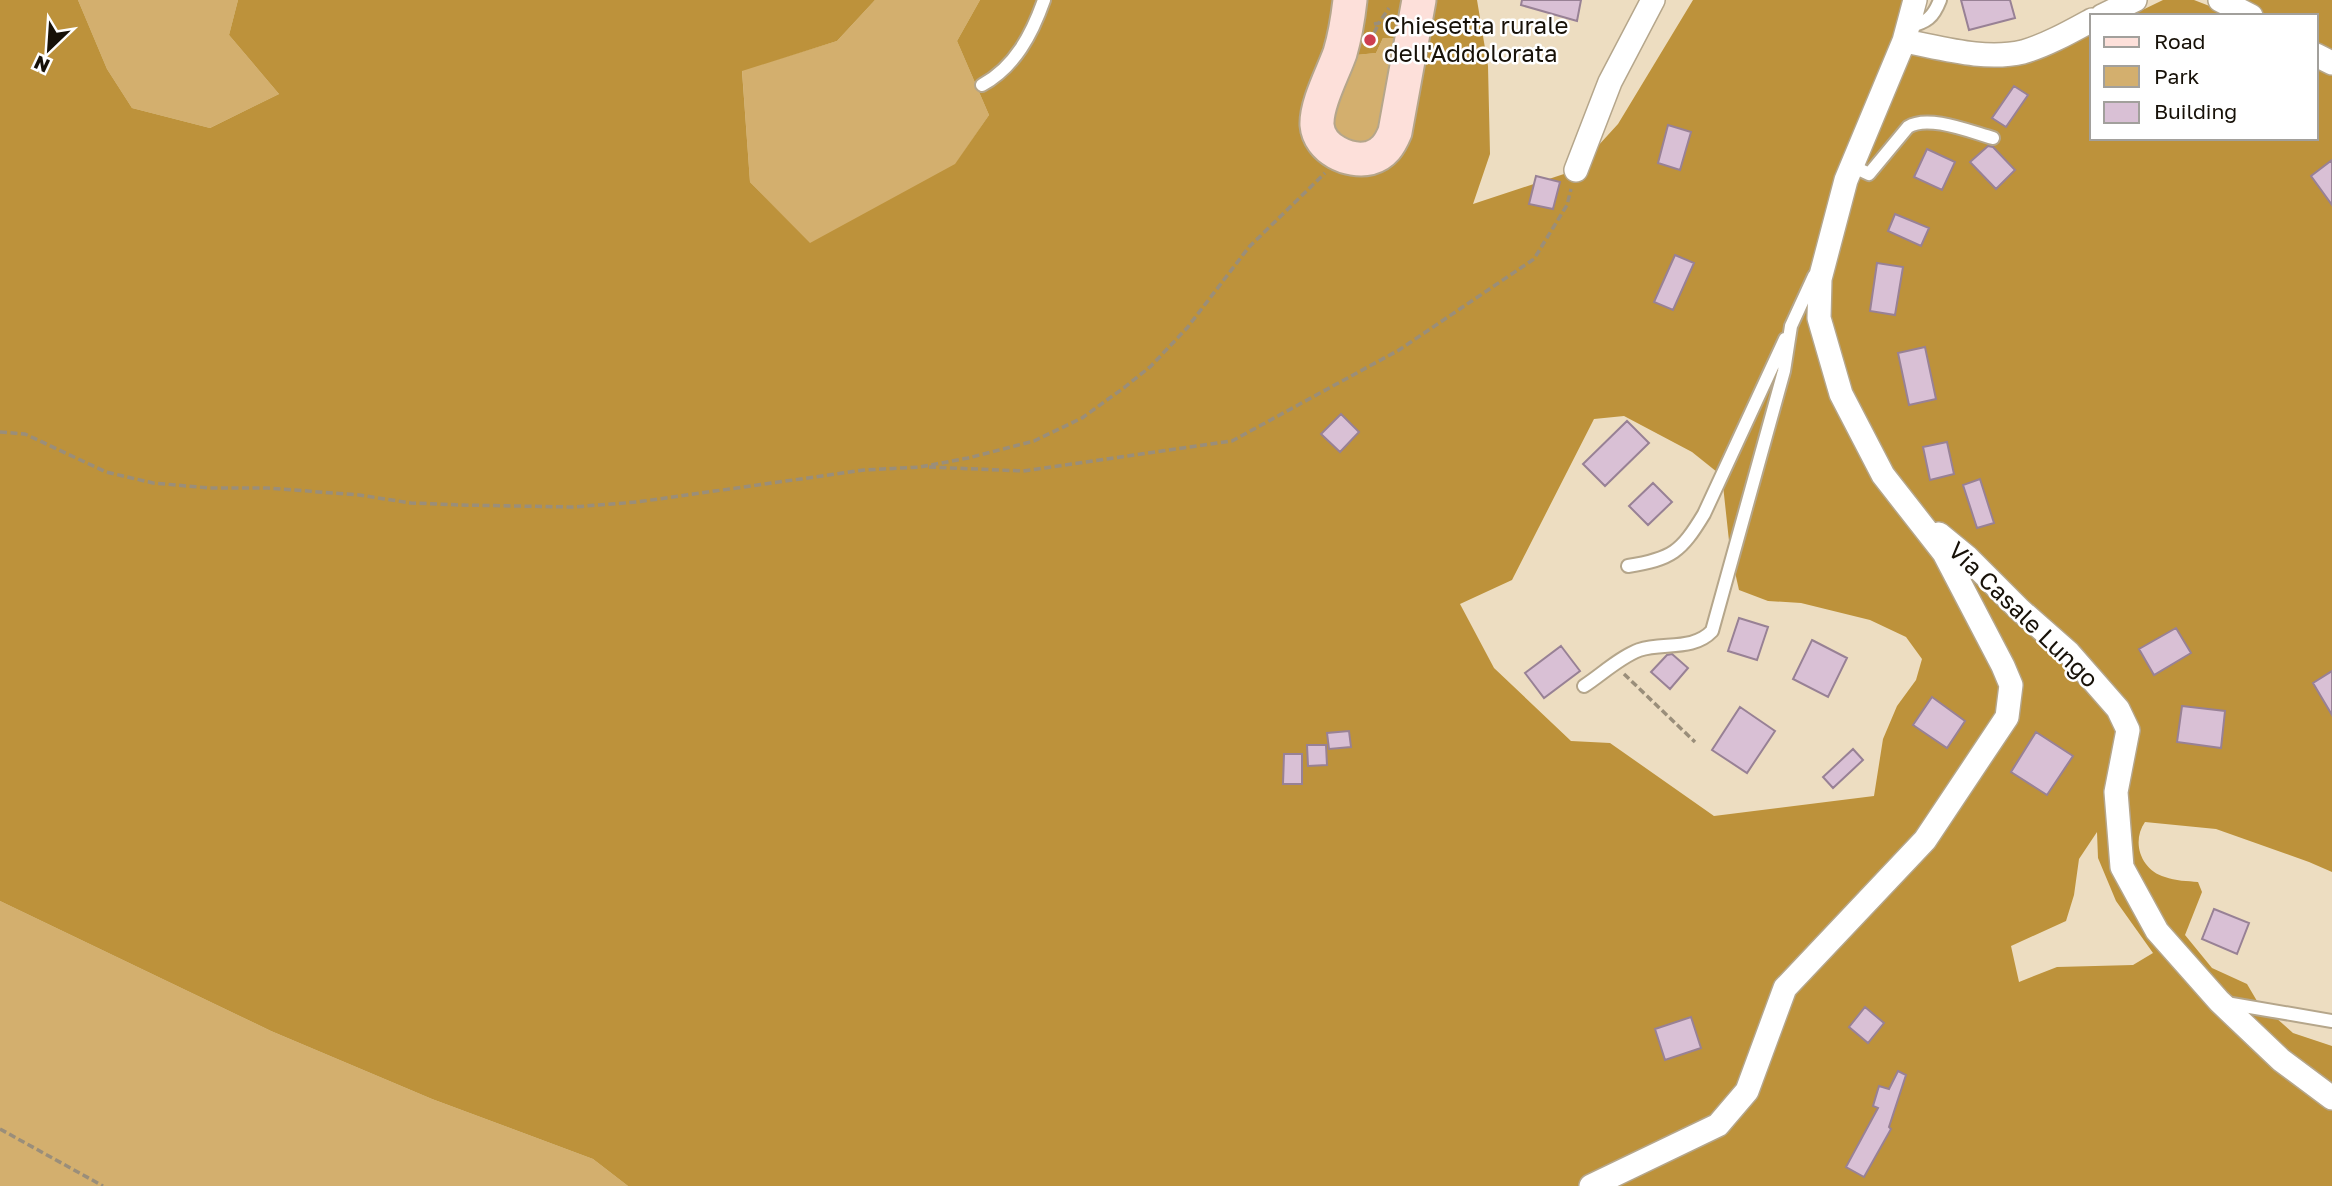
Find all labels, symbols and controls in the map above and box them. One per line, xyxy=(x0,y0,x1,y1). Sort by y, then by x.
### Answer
place label: Chiesetta rurale dell'Addolorata xyxy=(1384,10,1569,67)
north arrow xyxy=(14,14,84,84)
legend xyxy=(2090,14,2318,140)
text: Road xyxy=(2154,28,2205,54)
marker: Chiesetta rurale dell'Addolorata xyxy=(1362,32,1378,48)
text: N xyxy=(30,51,53,78)
text: Park xyxy=(2154,63,2200,89)
text: Building xyxy=(2154,98,2237,124)
street label: Via Casale Lungo xyxy=(1943,535,2105,693)

